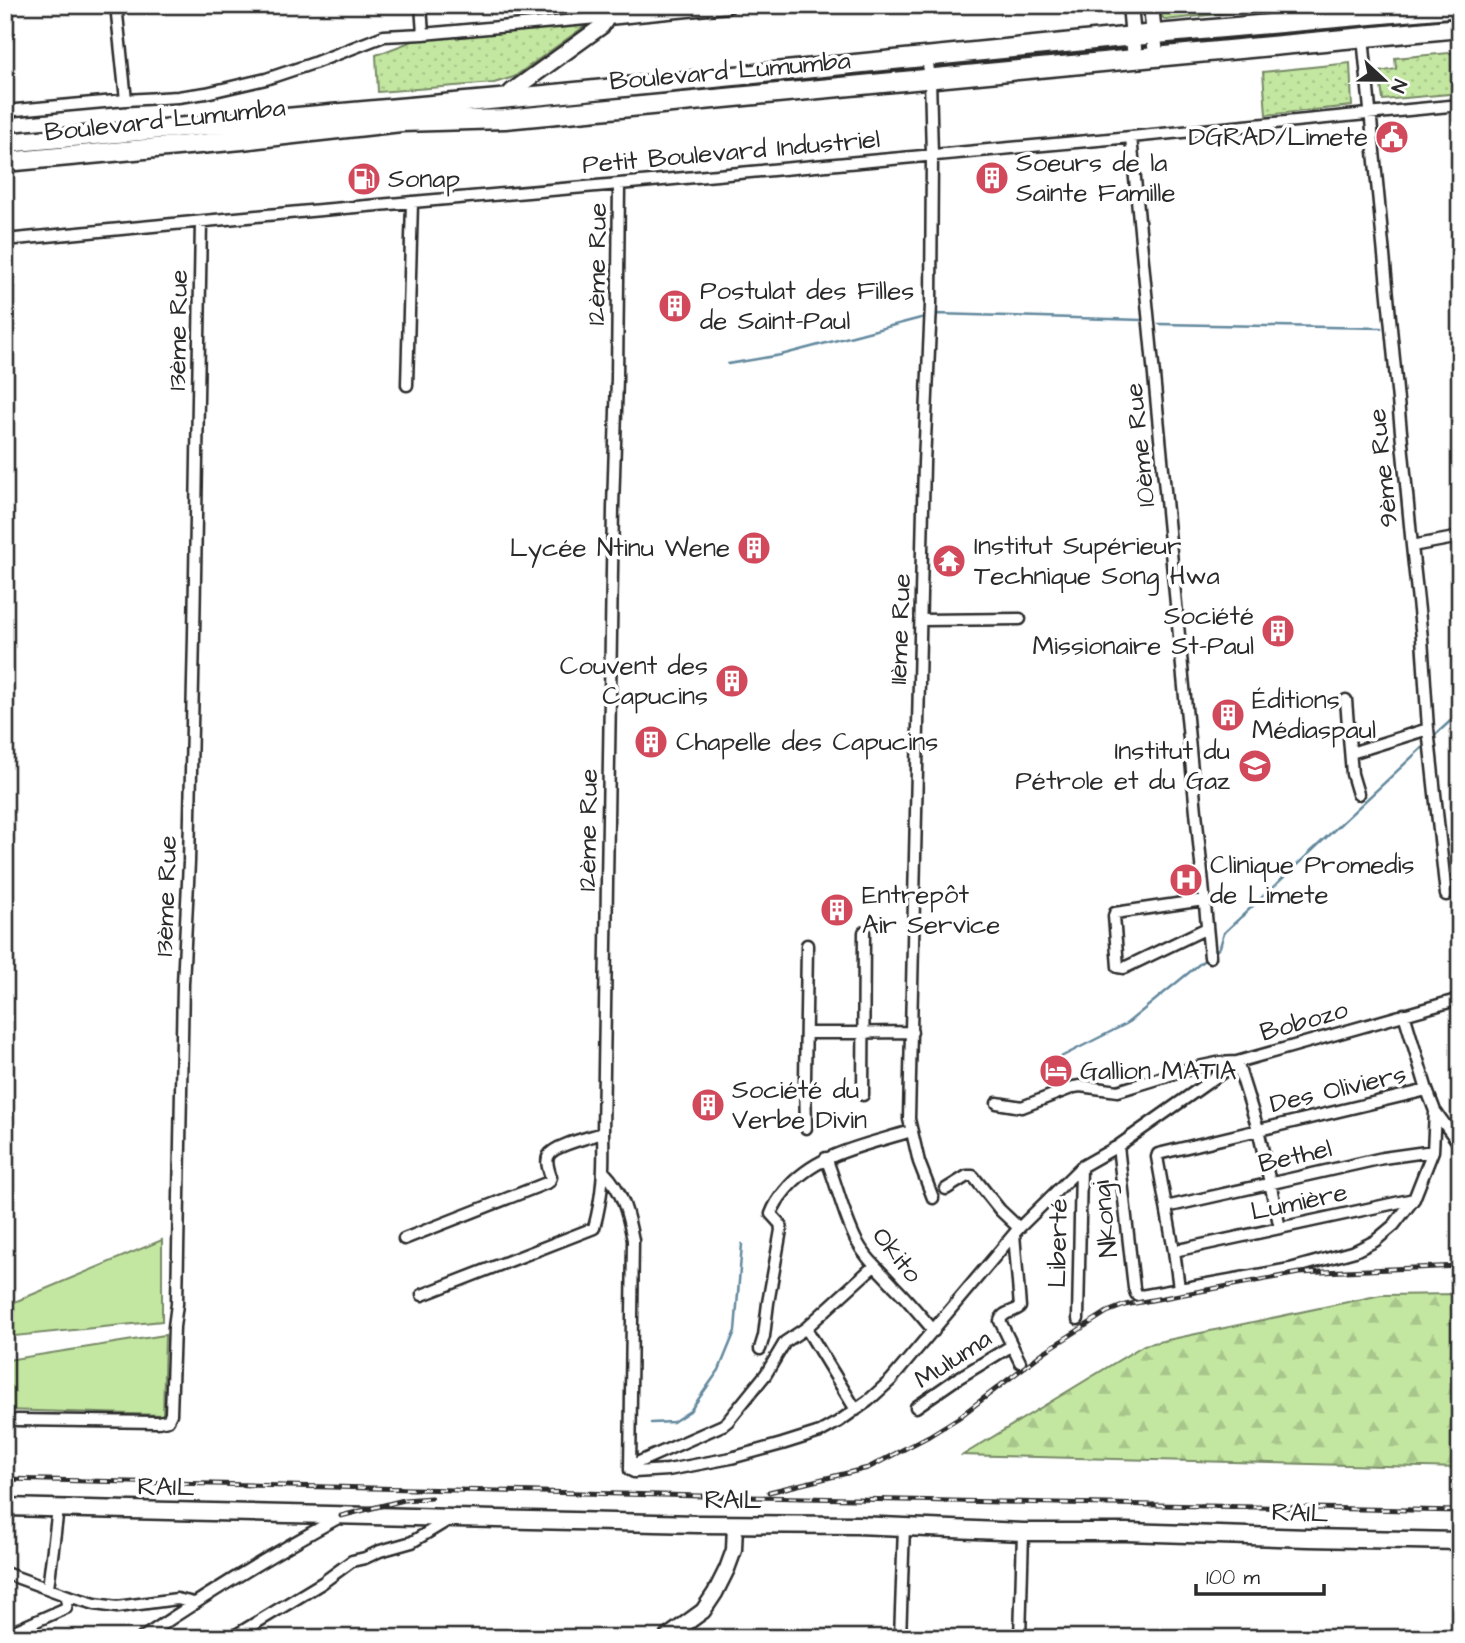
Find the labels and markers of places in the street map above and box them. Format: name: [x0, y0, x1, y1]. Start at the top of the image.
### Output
public building icon: DGRAD/Limete: [1373, 118, 1411, 156]
place label: DGRAD/Limete: [1188, 119, 1368, 155]
place label: Soeurs de la Sainte Famille: [1016, 145, 1176, 211]
building icon: Soeurs de la Sainte Famille: [973, 159, 1011, 197]
fuel station icon: Sonap: [345, 160, 383, 198]
place label: Sonap: [388, 161, 460, 197]
place label: Postulat des Filles de Saint-Paul: [700, 273, 914, 339]
building icon: Postulat des Filles de Saint-Paul: [656, 287, 694, 325]
place label: Institut Supérieur Technique Song Hwa: [974, 528, 1220, 596]
building icon: Lycée Ntinu Wene: [735, 529, 773, 567]
place label: Lycée Ntinu Wene: [510, 530, 730, 568]
temple icon: Institut Supérieur Technique Song Hwa: [930, 542, 968, 580]
place label: Société Missionaire St-Paul: [1033, 598, 1254, 664]
building icon: Société Missionaire St-Paul: [1259, 612, 1297, 650]
place label: Couvent des Capucins: [560, 648, 708, 714]
building icon: Couvent des Capucins: [713, 662, 751, 700]
place label: Éditions Médiaspaul: [1252, 682, 1376, 748]
building icon: Éditions Médiaspaul: [1209, 696, 1247, 734]
building icon: Chapelle des Capucins: [632, 723, 670, 761]
place label: Chapelle des Capucins: [676, 724, 938, 760]
place label: Institut du Pétrole et du Gaz: [1015, 733, 1230, 799]
school or university icon: Institut du Pétrole et du Gaz: [1236, 747, 1274, 785]
place label: Clinique Promedis de Limete: [1210, 847, 1415, 913]
hospital icon: Clinique Promedis de Limete: [1167, 861, 1205, 899]
place label: Entrepôt Air Service: [862, 877, 1000, 943]
building icon: Entrepôt Air Service: [818, 891, 856, 929]
hotel icon: Gallion MATIA: [1037, 1052, 1075, 1090]
place label: Gallion MATIA: [1080, 1053, 1237, 1089]
place label: Société du Verbe Divin: [732, 1072, 867, 1138]
building icon: Société du Verbe Divin: [689, 1086, 727, 1124]

